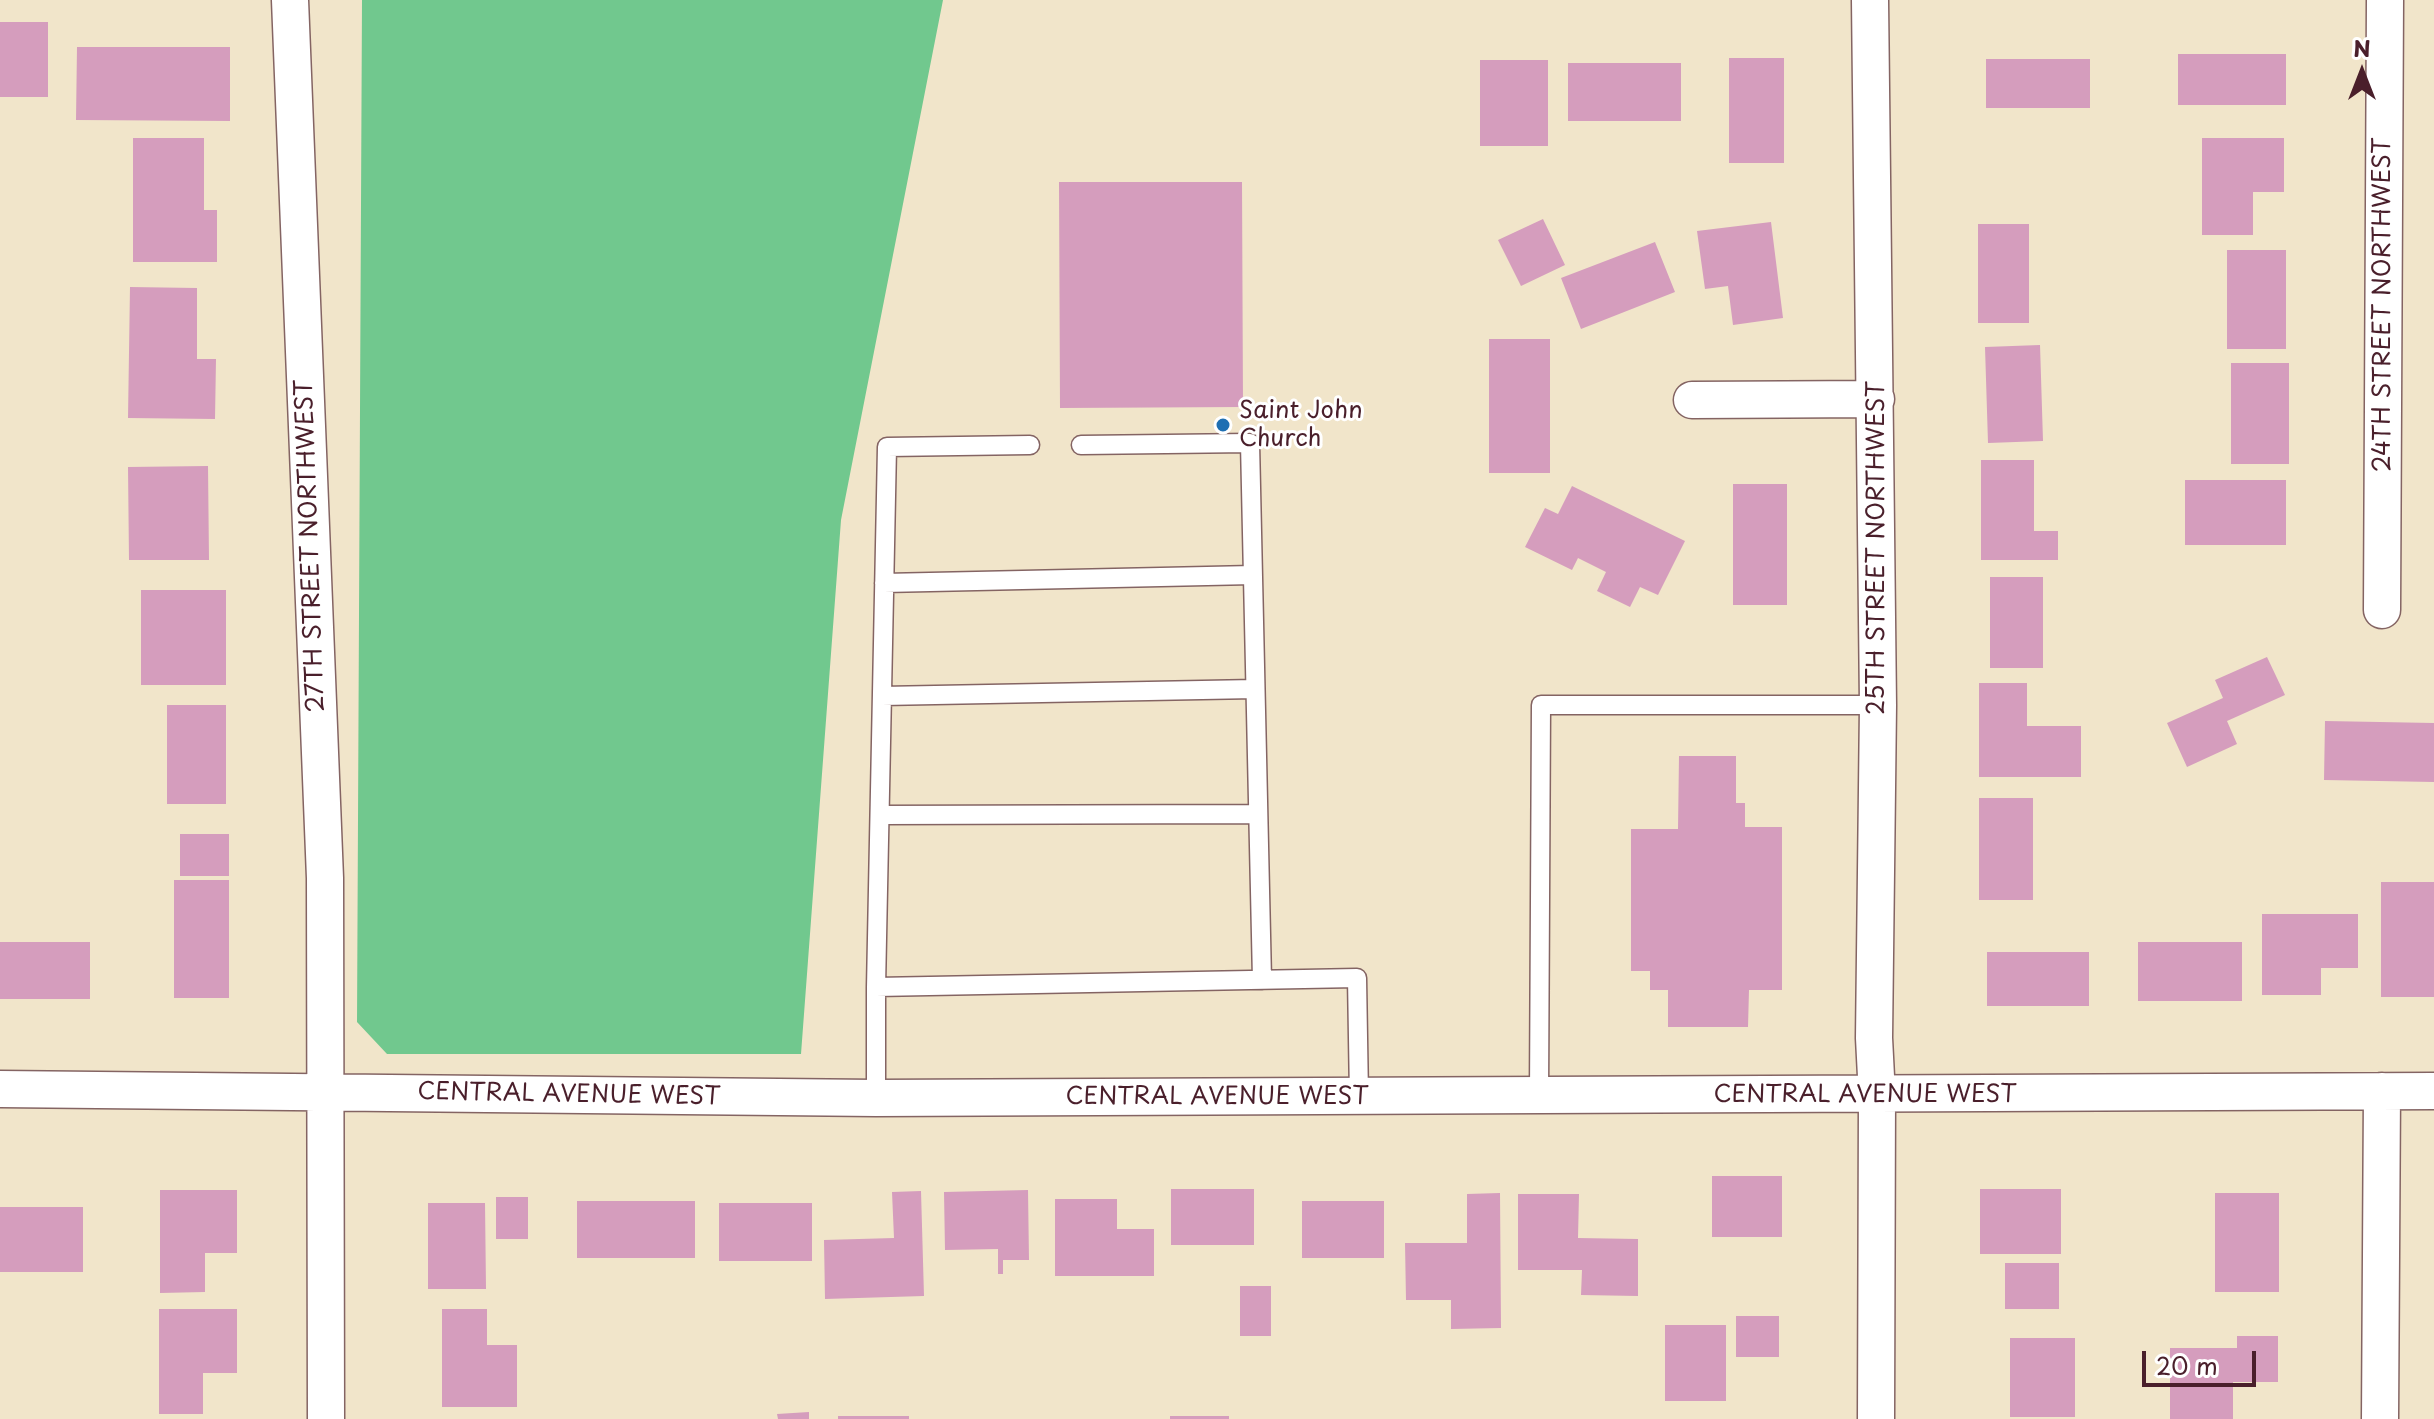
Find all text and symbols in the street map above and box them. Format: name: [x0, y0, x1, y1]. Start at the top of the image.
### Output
text: N: [2353, 31, 2371, 64]
north arrow: [2322, 32, 2402, 112]
street label: 24TH STREET NORTHWEST: [2369, 138, 2397, 472]
street label: 27TH STREET NORTHWEST: [291, 379, 331, 713]
street label: 25TH STREET NORTHWEST: [1863, 381, 1891, 715]
place label: Saint John Church: [1239, 397, 1363, 453]
marker: Saint John Church: [1214, 416, 1232, 434]
street label: CENTRAL AVENUE WEST: [417, 1078, 721, 1112]
street label: CENTRAL AVENUE WEST: [1713, 1081, 2017, 1109]
street label: CENTRAL AVENUE WEST: [1065, 1083, 1369, 1111]
scale bar: [2146, 1335, 2260, 1385]
text: 20 m: [2156, 1347, 2218, 1383]

